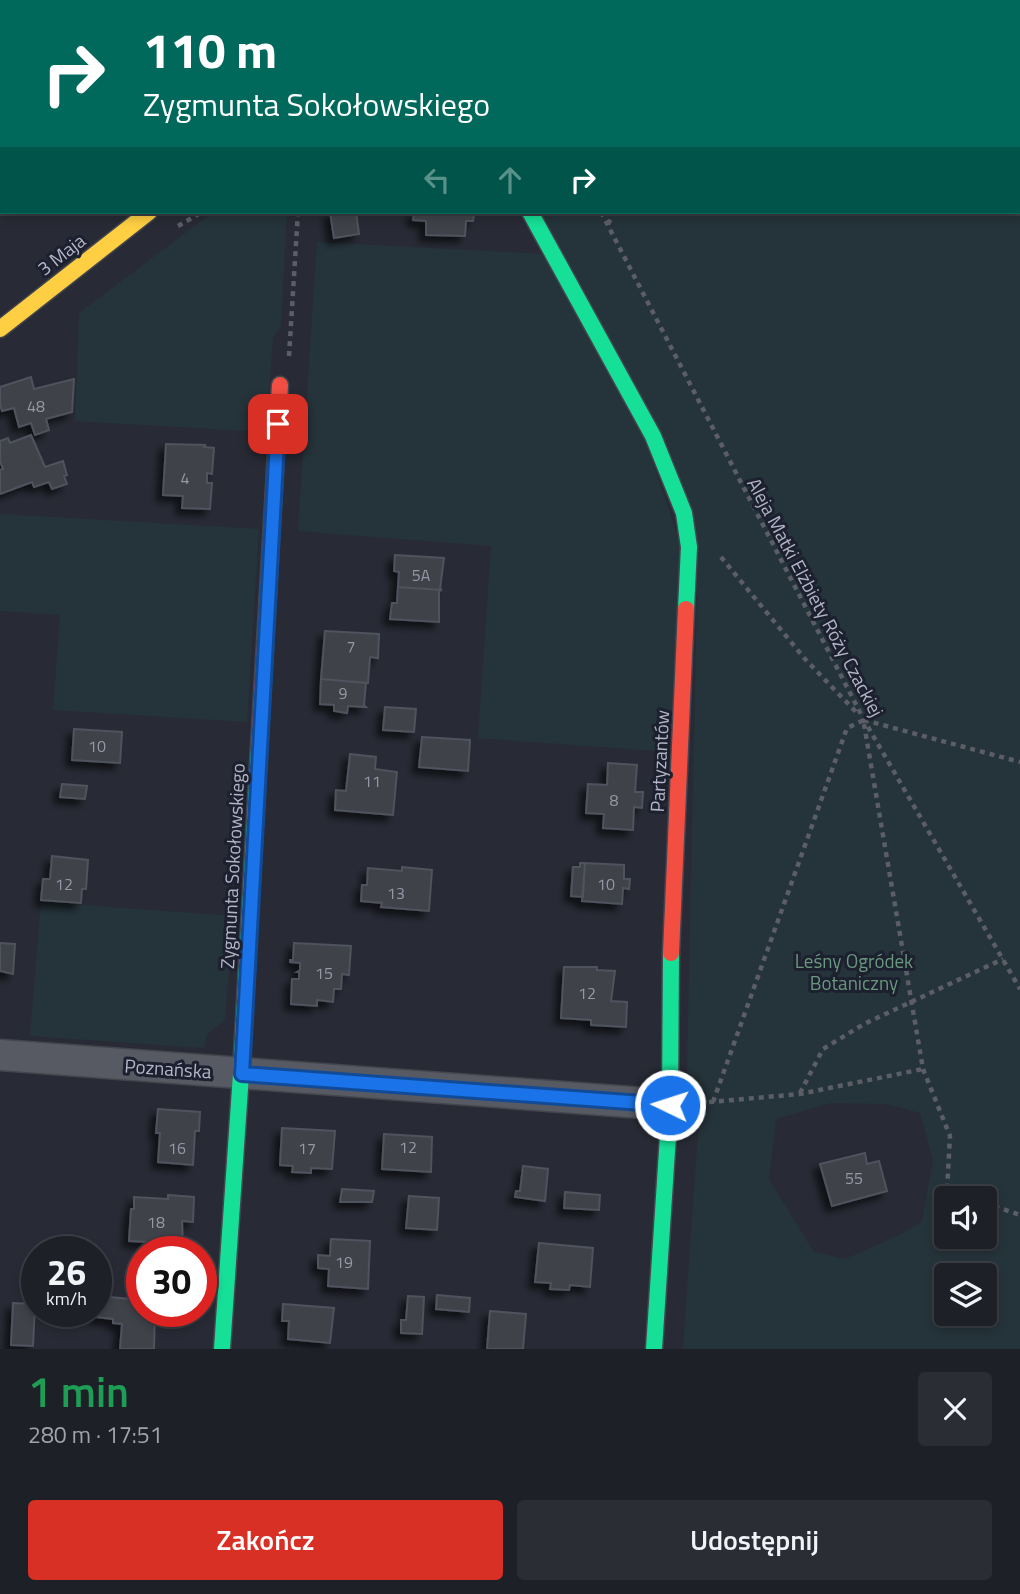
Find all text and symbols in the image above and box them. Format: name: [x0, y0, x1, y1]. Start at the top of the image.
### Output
text: 110 m: [143, 12, 277, 87]
icon: right: [28, 28, 119, 119]
text: Zygmunta Sokołowskiego: [143, 80, 490, 128]
icon: left: [418, 161, 456, 199]
icon: ahead: [491, 161, 529, 199]
icon: right: [564, 161, 602, 199]
street label: 3 Maja: [31, 226, 92, 282]
house number: 48: [27, 394, 45, 418]
pin: [248, 394, 308, 454]
icon: arrive: [259, 405, 297, 443]
house number: 4: [181, 466, 190, 490]
street label: Aleja Matki Elżbiety Róży Czackiej: [740, 472, 892, 722]
house number: 5A: [412, 563, 431, 587]
house number: 7: [347, 634, 355, 658]
house number: 9: [339, 681, 348, 705]
street label: Partyzantów: [642, 709, 676, 813]
house number: 10: [88, 734, 106, 758]
street label: Zygmunta Sokołowskiego: [212, 762, 252, 970]
house number: 11: [363, 769, 381, 793]
house number: 8: [610, 788, 619, 812]
house number: 12: [55, 872, 73, 896]
house number: 10: [597, 872, 615, 896]
house number: 13: [387, 881, 405, 905]
park label: Leśny Ogródek Botaniczny: [795, 946, 913, 997]
house number: 15: [315, 961, 333, 985]
house number: 12: [578, 981, 596, 1005]
street label: Poznańska: [124, 1050, 213, 1086]
position arrow: [633, 1068, 707, 1142]
house number: 12: [399, 1135, 417, 1159]
house number: 16: [168, 1136, 186, 1160]
house number: 17: [298, 1136, 316, 1160]
house number: 55: [845, 1166, 863, 1190]
map controls: [934, 1186, 997, 1326]
button: sound: [934, 1186, 997, 1249]
house number: 18: [147, 1210, 165, 1234]
speed limit sign: 30: [126, 1236, 217, 1327]
text: 26: [47, 1245, 86, 1299]
house number: 19: [335, 1250, 353, 1274]
button: layers: [934, 1263, 997, 1326]
text: km/h: [46, 1285, 87, 1312]
text: 1 min: [28, 1359, 129, 1423]
button: close: [918, 1372, 992, 1446]
text: 280 m · 17:51: [28, 1417, 163, 1452]
button: Zakończ: [28, 1500, 503, 1580]
button: Udostępnij: [517, 1500, 992, 1580]

